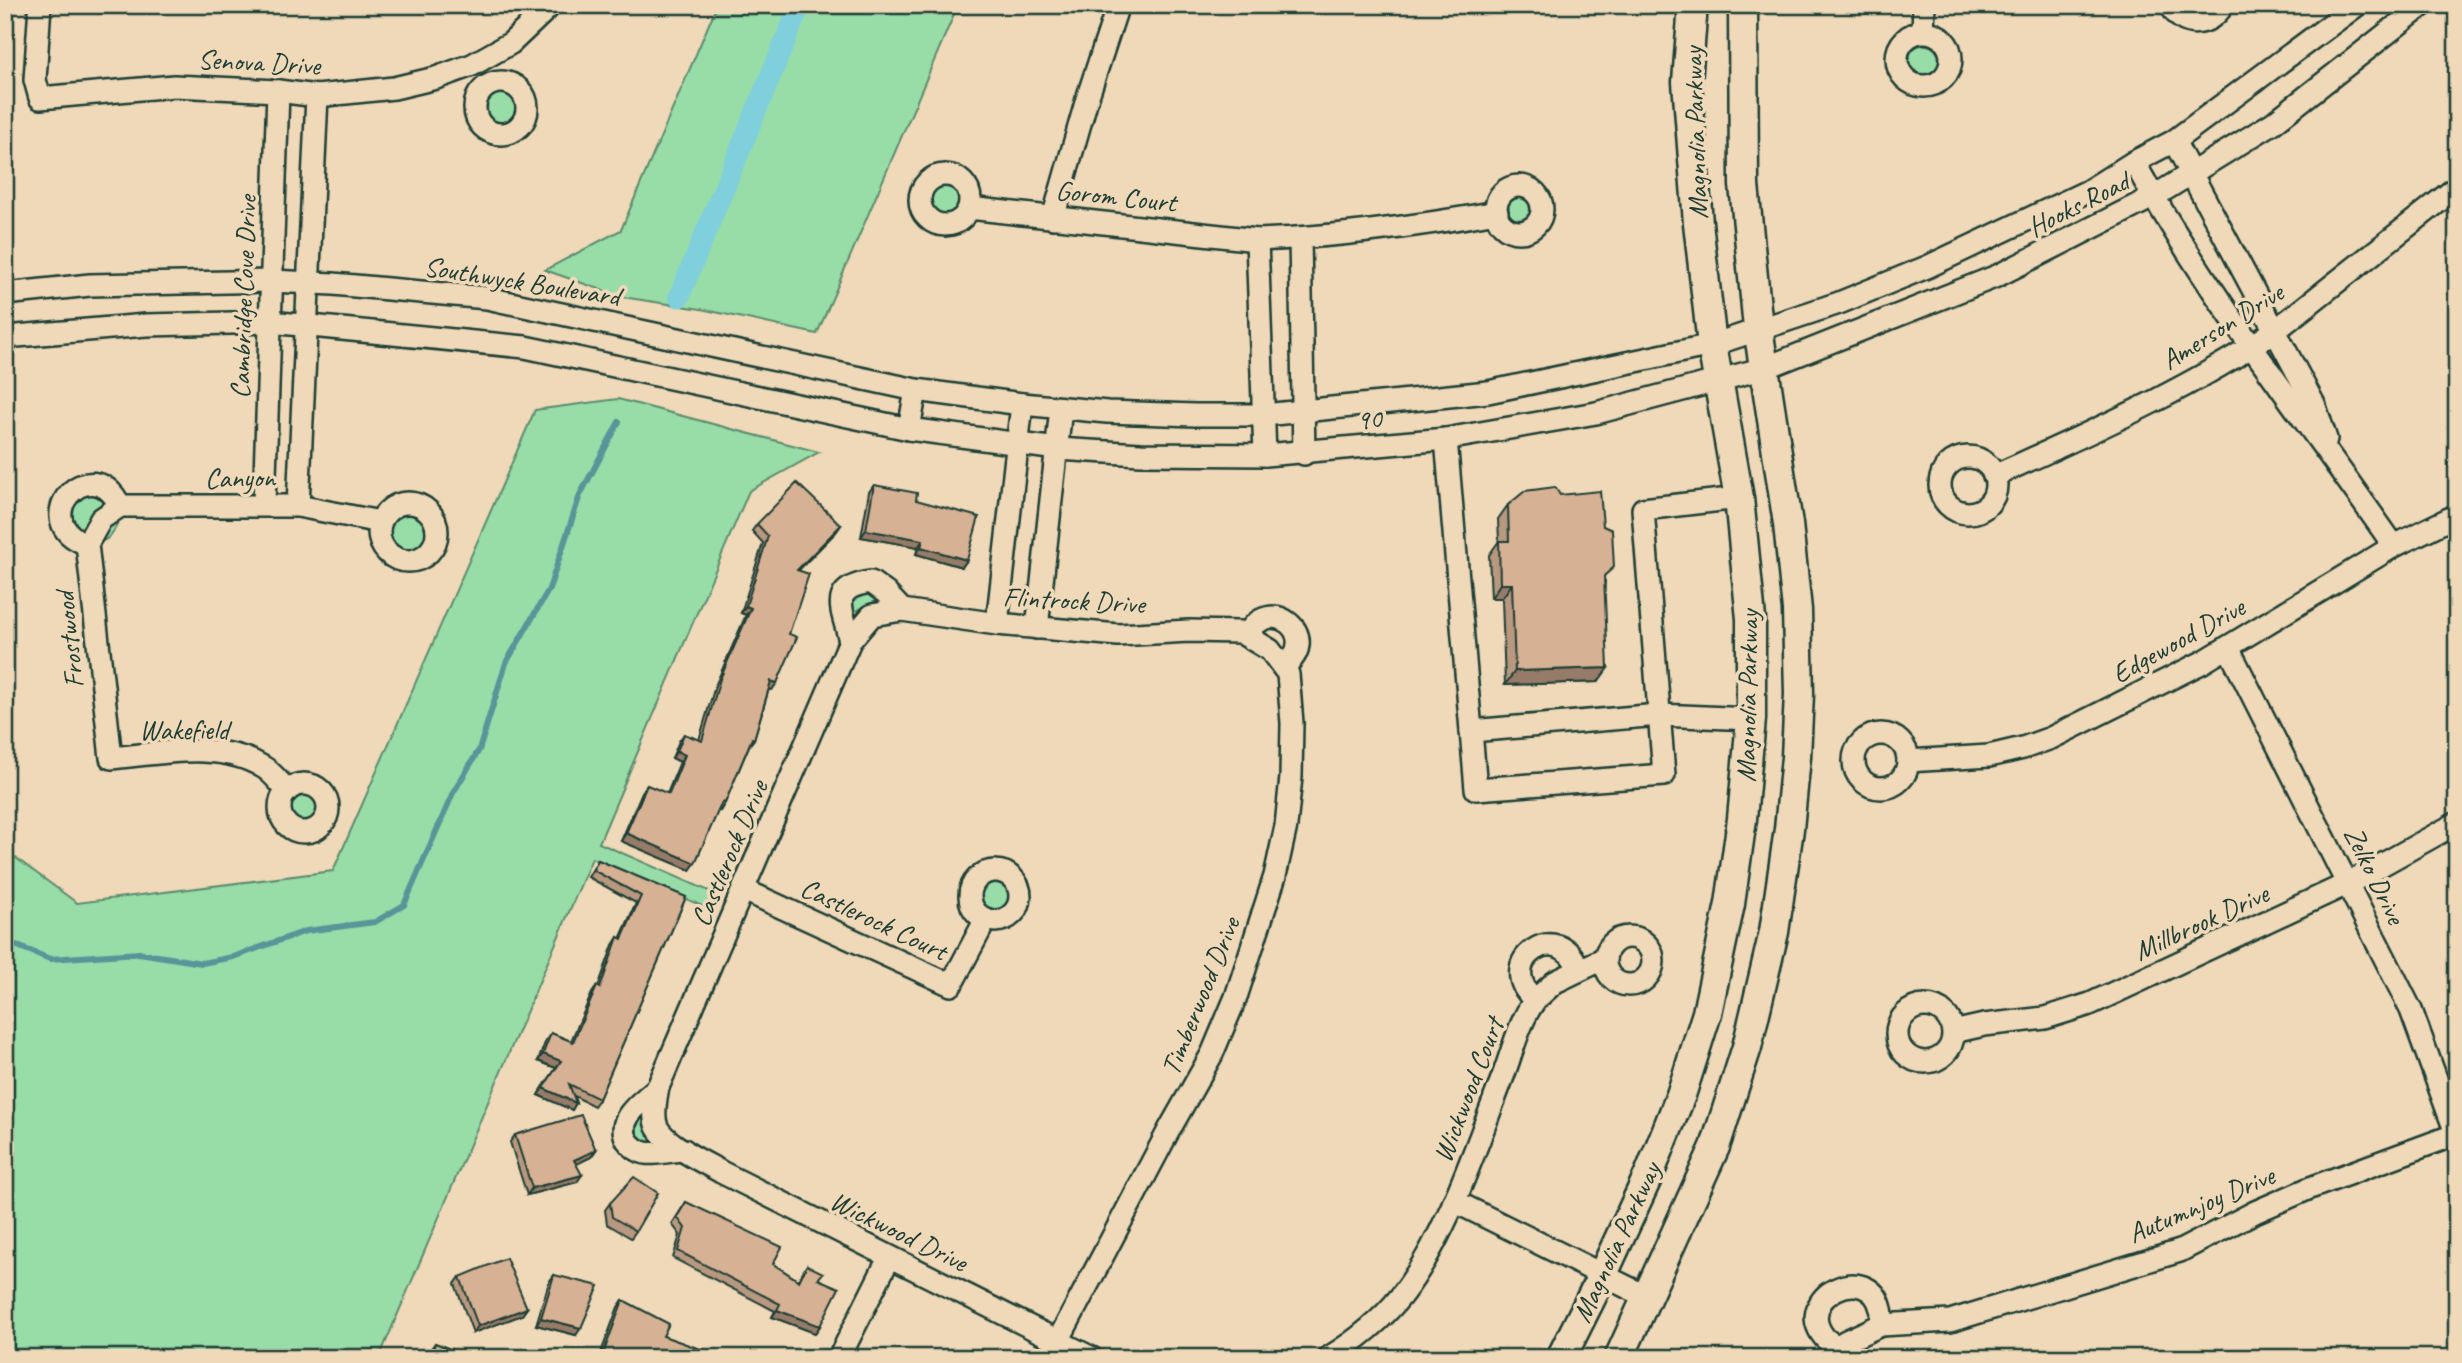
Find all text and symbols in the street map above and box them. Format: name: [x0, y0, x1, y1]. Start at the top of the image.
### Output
street label: Senova Drive: [197, 41, 323, 83]
street label: Magnolia Parkway: [1674, 44, 1715, 220]
street label: Hooks Road: [2021, 162, 2138, 244]
street label: Gorom Court: [1054, 172, 1180, 220]
street label: Cambridge Cove Drive: [222, 193, 264, 399]
street label: Southwyck Boulevard: [422, 248, 626, 314]
street label: Amerson Drive: [2154, 274, 2291, 377]
street label: 90: [1355, 400, 1386, 438]
street label: Canyon: [205, 460, 276, 495]
street label: Flintrock Drive: [1002, 579, 1148, 621]
street label: Frostwood: [46, 586, 91, 690]
street label: Edgewood Drive: [2105, 588, 2252, 691]
street label: Magnolia Parkway: [1728, 607, 1766, 783]
street label: Wakefield: [139, 712, 233, 747]
street label: Castlerock Drive: [683, 773, 776, 931]
street label: Zelko Drive: [2336, 820, 2414, 931]
street label: Castlerock Court: [795, 870, 955, 969]
street label: Millbrook Drive: [2128, 875, 2276, 968]
street label: Timberwood Drive: [1152, 910, 1248, 1080]
street label: Wickwood Court: [1425, 1010, 1513, 1167]
street label: Magnolia Parkway: [1564, 1154, 1669, 1328]
street label: Autumnjoy Drive: [2123, 1157, 2281, 1251]
street label: Wickwood Drive: [825, 1183, 975, 1280]

